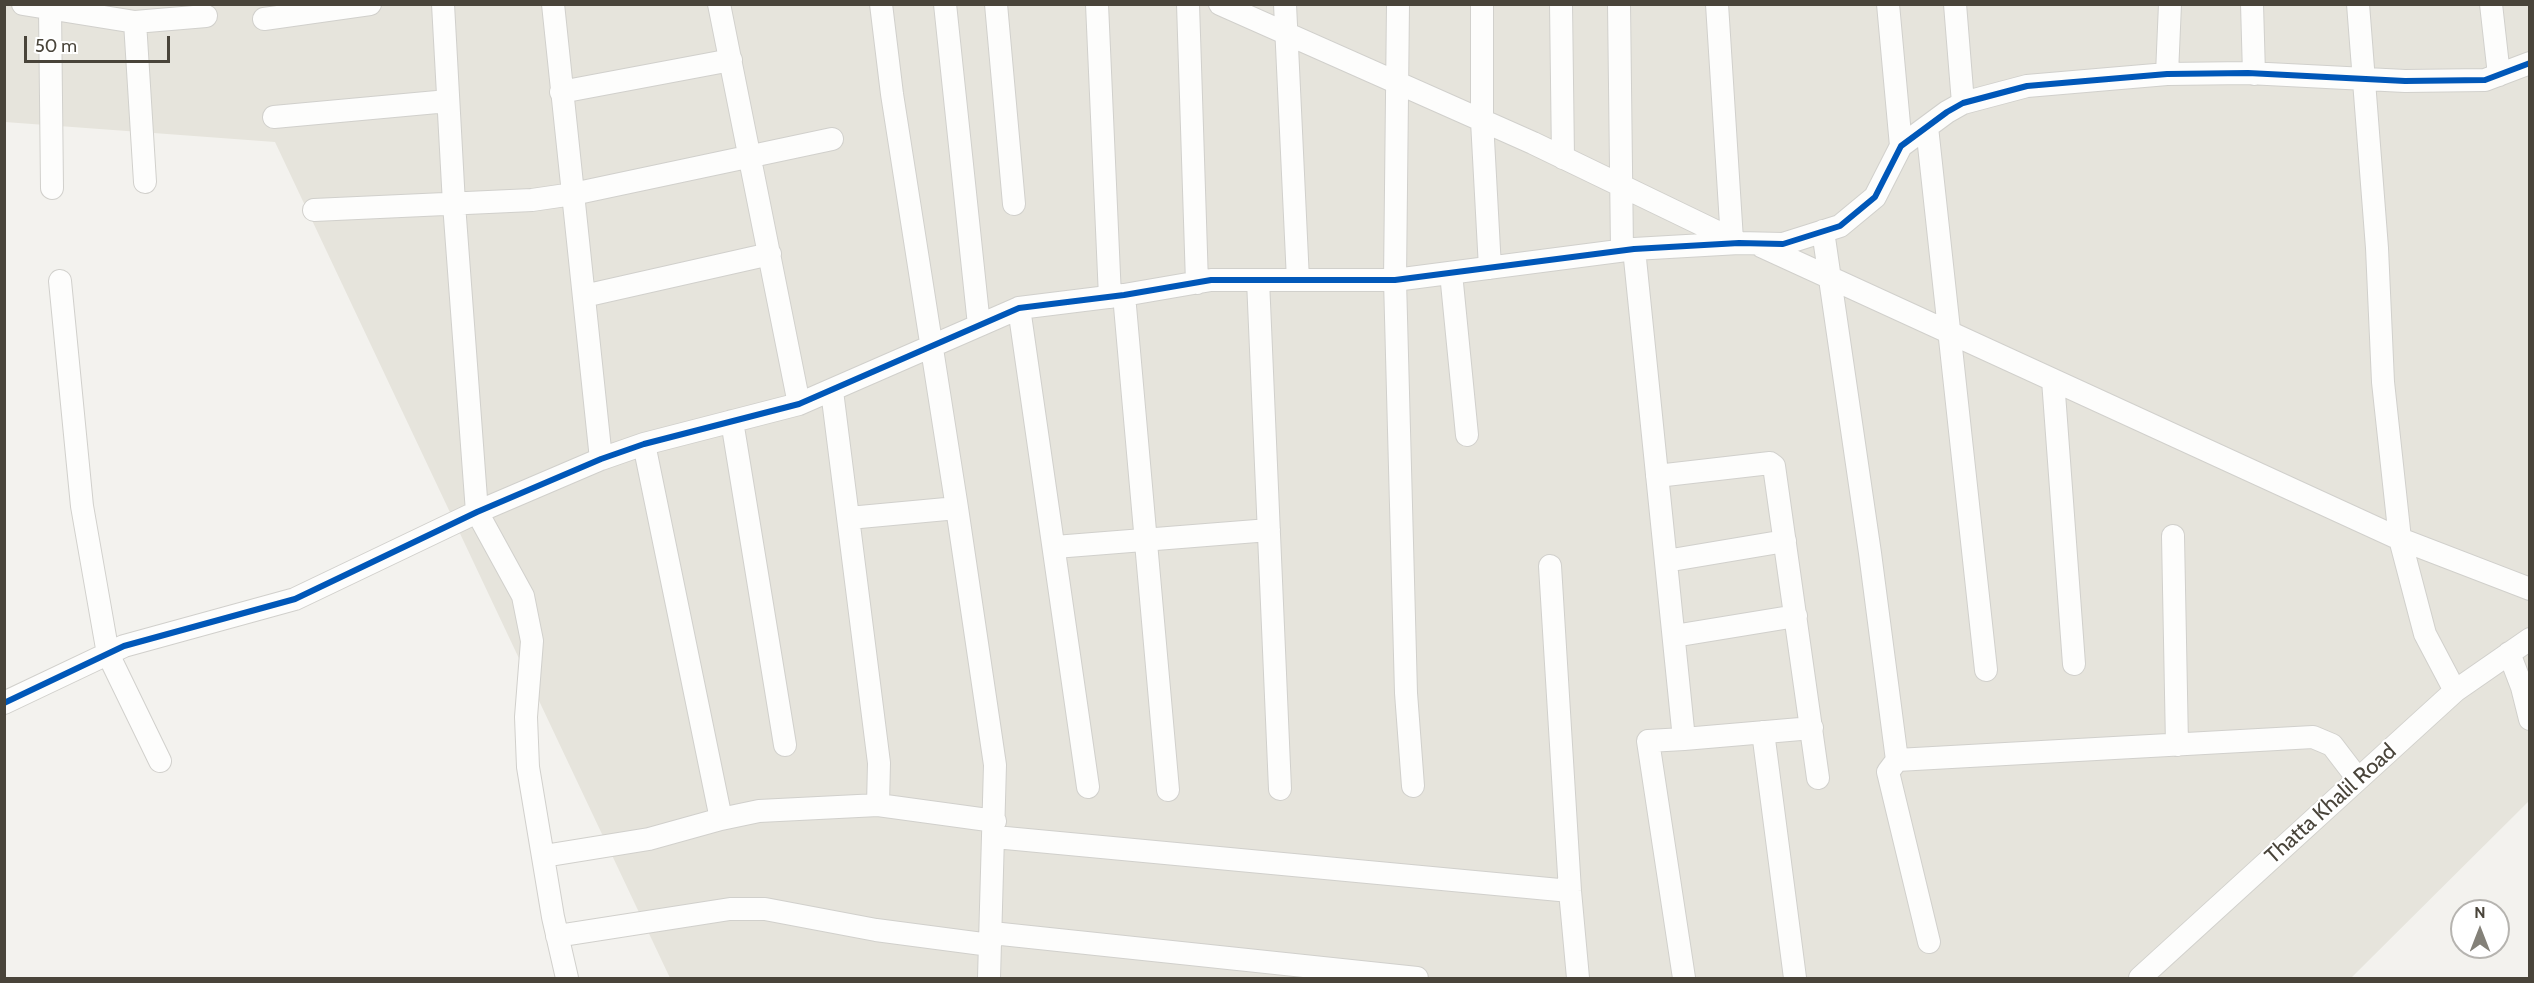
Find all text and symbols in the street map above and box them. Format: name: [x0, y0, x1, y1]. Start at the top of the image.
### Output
scale bar: [27, 24, 172, 62]
text: 50 m: [35, 35, 77, 57]
street label: Thatta Khalil Road: [2260, 738, 2402, 870]
north arrow: [2450, 899, 2510, 959]
text: N: [2474, 903, 2486, 922]

